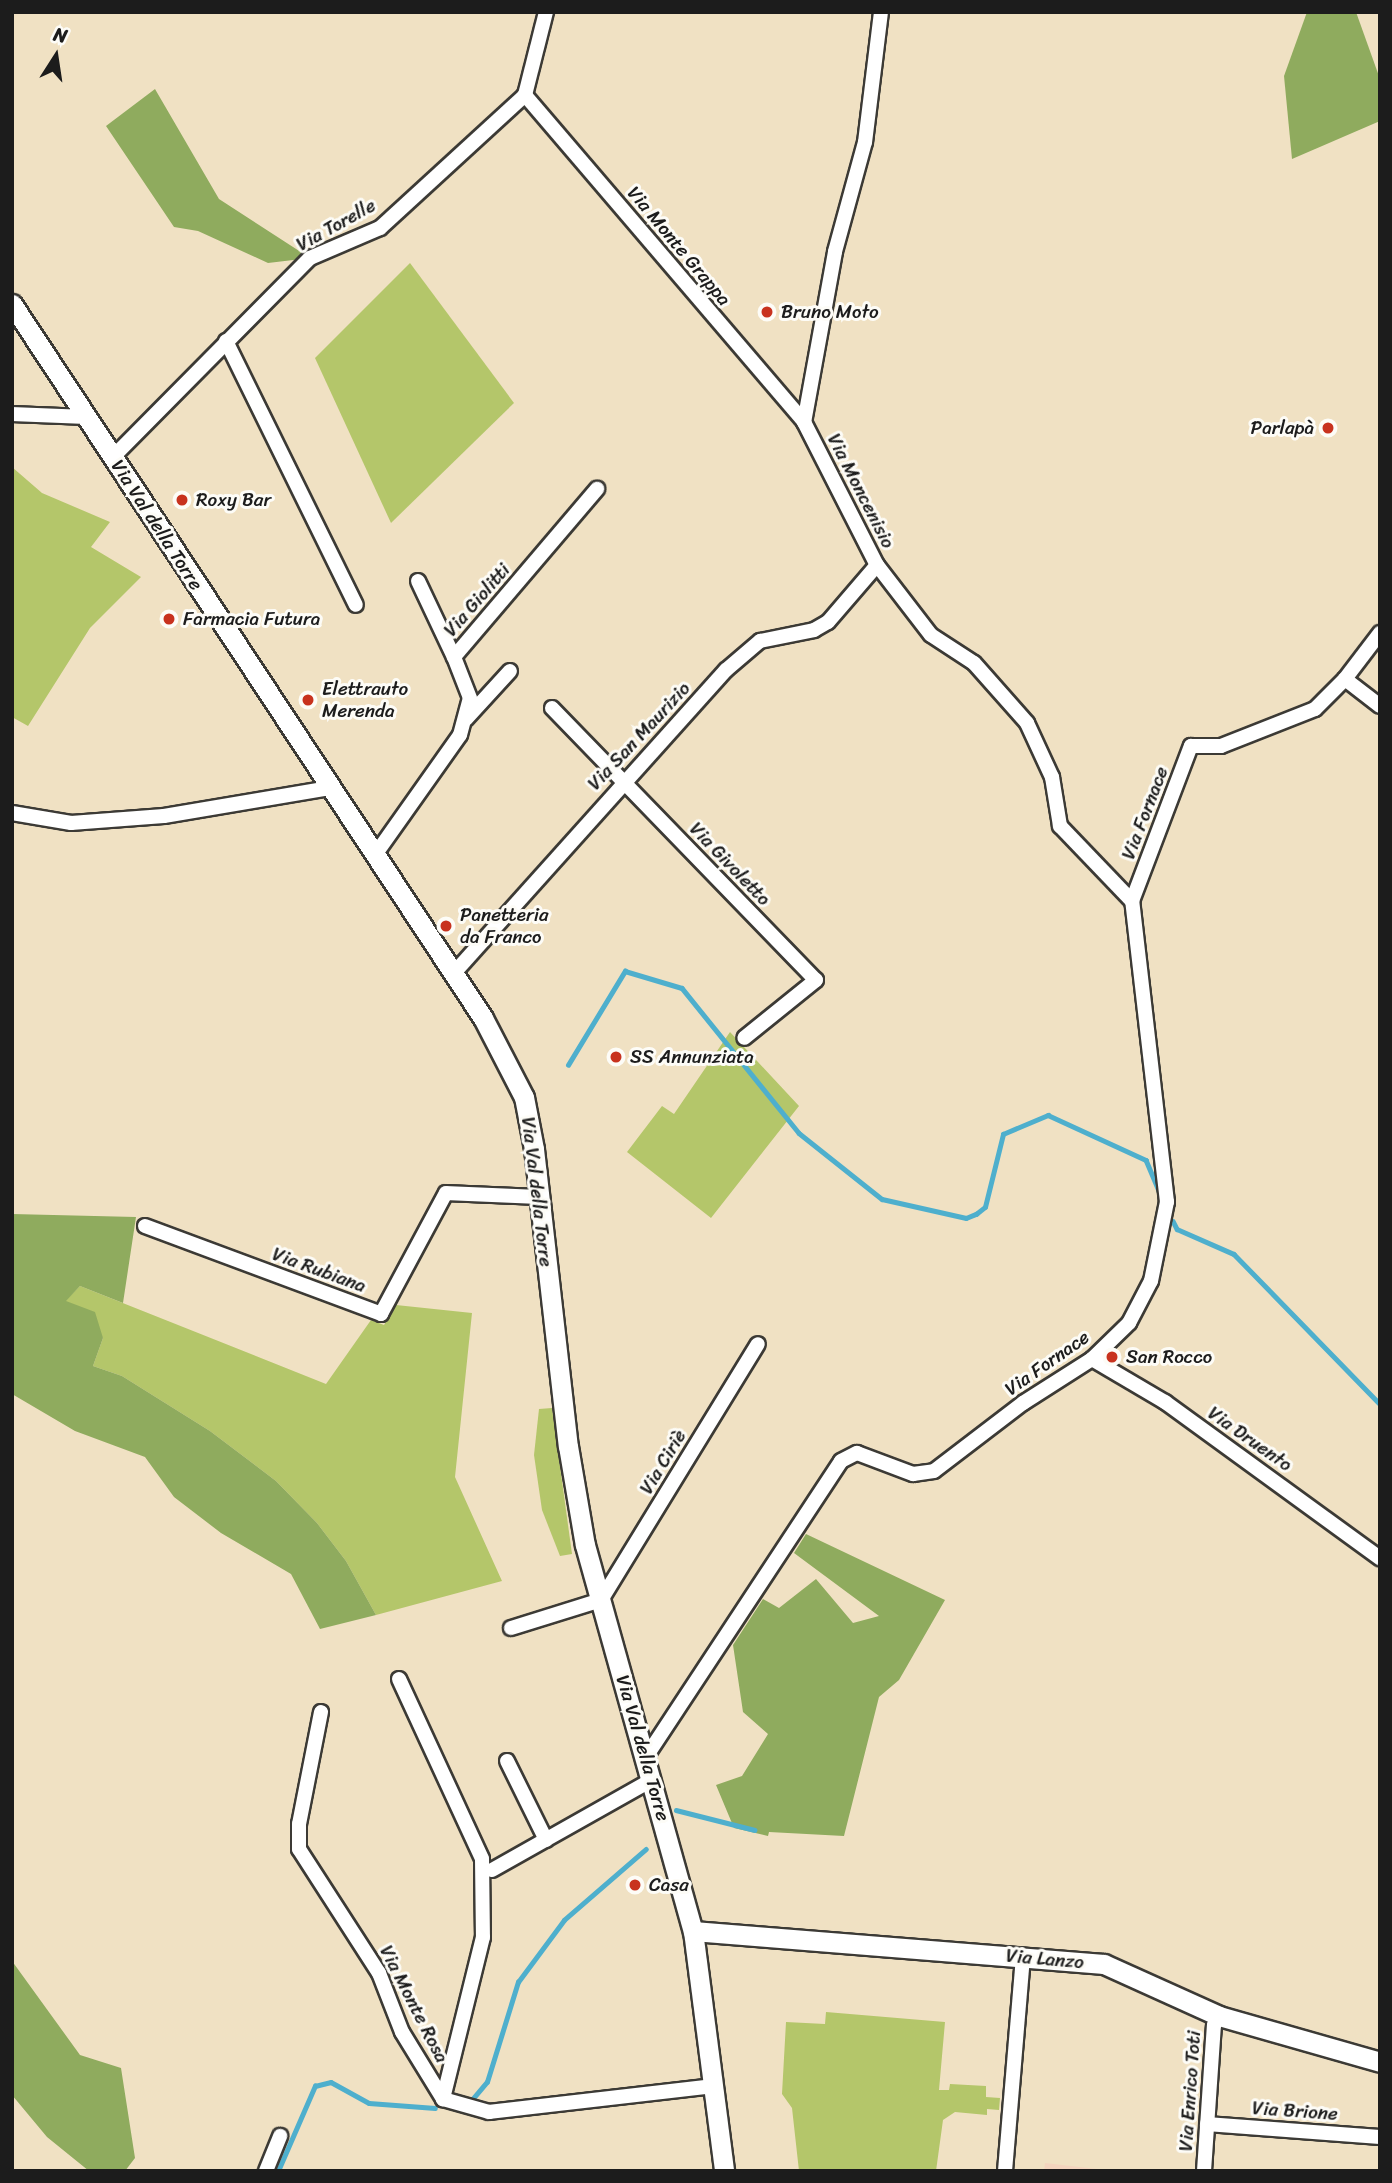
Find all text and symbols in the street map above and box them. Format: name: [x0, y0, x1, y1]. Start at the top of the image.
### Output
text: N: [51, 17, 70, 52]
north arrow: [21, 21, 91, 91]
street label: Via Monte Grappa: [623, 182, 735, 310]
street label: Via Torelle: [292, 194, 380, 256]
place label: Bruno Moto: [781, 301, 879, 323]
marker: Bruno Moto: [759, 304, 775, 320]
place label: Parlapà: [1251, 417, 1314, 439]
marker: Parlapà: [1320, 420, 1336, 436]
street label: Via Moncenisio: [823, 430, 899, 552]
street label: Via Val della Torre: [107, 456, 207, 594]
place label: Roxy Bar: [196, 489, 271, 511]
marker: Roxy Bar: [174, 492, 190, 508]
street label: Via Giolitti: [439, 559, 515, 641]
place label: Farmacia Futura: [183, 608, 320, 630]
marker: Farmacia Futura: [161, 611, 177, 627]
street label: Via San Maurizio: [583, 677, 695, 795]
place label: Elettrauto Merenda: [322, 678, 408, 722]
marker: Elettrauto Merenda: [300, 692, 316, 708]
street label: Via Fornace: [1117, 764, 1173, 862]
street label: Via Givoletto: [685, 818, 775, 910]
place label: Panetteria da Franco: [460, 904, 549, 948]
marker: Panetteria da Franco: [438, 918, 454, 934]
place label: SS Annunziata: [630, 1046, 754, 1068]
marker: SS Annunziata: [608, 1049, 624, 1065]
street label: Via Val della Torre: [517, 1116, 557, 1268]
street label: Via Rubiana: [269, 1243, 369, 1297]
street label: Via Fornace: [1001, 1326, 1093, 1400]
place label: San Rocco: [1126, 1346, 1212, 1368]
marker: San Rocco: [1104, 1349, 1120, 1365]
street label: Via Druento: [1204, 1402, 1296, 1476]
street label: Via Ciriè: [635, 1426, 691, 1498]
street label: Via Val della Torre: [611, 1673, 675, 1823]
place label: Casa: [649, 1874, 689, 1896]
marker: Casa: [627, 1877, 643, 1893]
street label: Via Monte Rosa: [375, 1941, 453, 2067]
street label: Via Lanzo: [1005, 1944, 1085, 1974]
street label: Via Enrico Toti: [1174, 2030, 1206, 2152]
street label: Via Brione: [1252, 2097, 1338, 2125]

